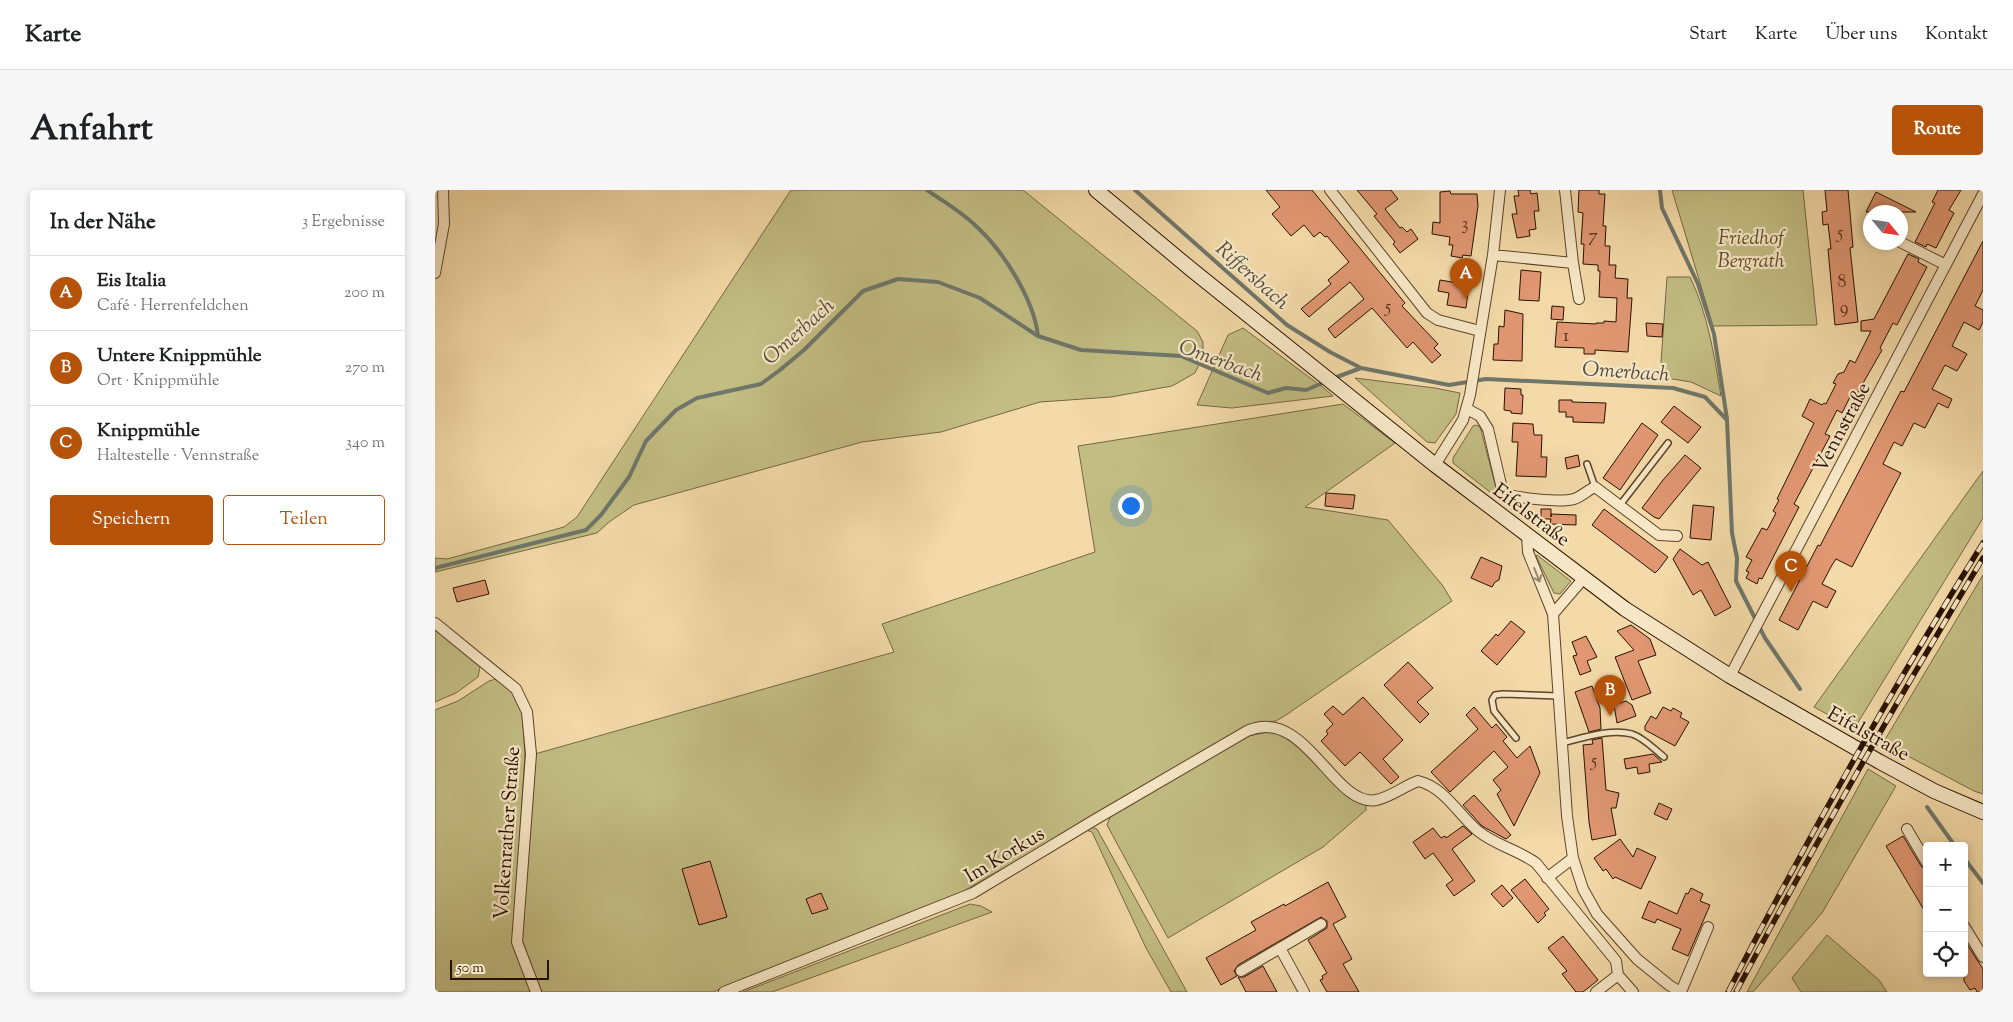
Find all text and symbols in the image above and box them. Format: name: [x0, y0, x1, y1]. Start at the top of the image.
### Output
text: Karte: [25, 18, 82, 52]
text: Start: [1689, 22, 1727, 48]
text: Karte: [1755, 22, 1797, 48]
text: Über uns: [1825, 22, 1897, 48]
text: Kontakt: [1925, 22, 1988, 48]
text: Anfahrt: [30, 105, 153, 156]
button: Route: [1892, 105, 1983, 155]
north arrow: [1863, 205, 1908, 250]
text: In der Nähe: [50, 208, 156, 238]
text: 3 Ergebnisse: [302, 211, 385, 234]
house number: 3: [1461, 212, 1469, 238]
house number: 5: [1836, 221, 1843, 247]
house number: 7: [1588, 224, 1598, 250]
park label: Friedhof Bergrath: [1717, 225, 1786, 277]
water label: Riffersbach: [1208, 235, 1295, 318]
pin: A: [1450, 258, 1482, 299]
text: Eis Italia: [97, 268, 166, 295]
house number: 8: [1838, 270, 1847, 296]
text: A: [60, 282, 73, 305]
text: 200 m: [344, 282, 385, 305]
water label: Omerbach: [757, 292, 842, 373]
text: Café · Herrenfeldchen: [97, 295, 249, 318]
house number: 5: [1384, 295, 1391, 321]
house number: 9: [1840, 296, 1849, 322]
house number: 1: [1563, 324, 1569, 350]
water label: Omerbach: [1174, 333, 1267, 391]
text: Untere Knippmühle: [97, 343, 262, 370]
water label: Omerbach: [1581, 355, 1671, 391]
text: B: [61, 357, 71, 380]
text: 270 m: [345, 357, 385, 380]
text: Ort · Knippmühle: [97, 370, 220, 393]
street label: Vennstraße: [1807, 378, 1879, 478]
text: Knippmühle: [97, 418, 200, 445]
text: C: [60, 432, 72, 455]
text: 340 m: [346, 432, 385, 455]
text: Haltestelle · Vennstraße: [97, 445, 259, 468]
street label: Eifelstraße: [1486, 477, 1575, 555]
your location: [1118, 493, 1144, 519]
button: Speichern: [50, 495, 213, 545]
button: Teilen: [223, 495, 385, 545]
pin: C: [1775, 551, 1807, 592]
one-way arrow: [1533, 567, 1543, 582]
pin: B: [1594, 675, 1626, 716]
street label: Eifelstraße: [1821, 701, 1914, 770]
street label: Volkenrather Straße: [488, 746, 529, 921]
house number: 5: [1590, 749, 1597, 775]
street label: Im Korkus: [960, 821, 1051, 892]
map controls: [1923, 842, 1968, 977]
button: +: [1923, 842, 1968, 887]
button: −: [1923, 887, 1968, 932]
button: locate: [1923, 932, 1968, 977]
scale bar: [450, 957, 549, 980]
text: 50 m: [457, 959, 484, 979]

